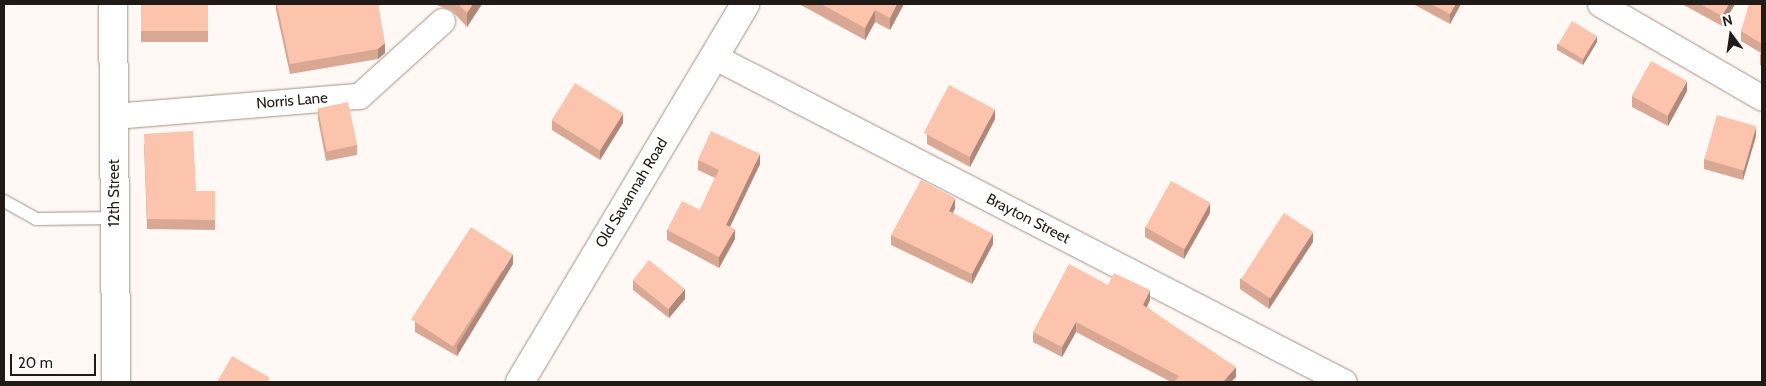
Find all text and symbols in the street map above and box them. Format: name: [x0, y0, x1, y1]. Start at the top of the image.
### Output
north arrow: [1706, 10, 1756, 60]
text: N: [1720, 11, 1734, 30]
street label: Norris Lane: [256, 89, 328, 113]
street label: Old Savannah Road: [592, 135, 672, 251]
street label: 12th Street: [106, 159, 124, 227]
street label: Brayton Street: [983, 190, 1073, 248]
scale bar: [12, 344, 99, 376]
text: 20 m: [18, 354, 53, 372]

